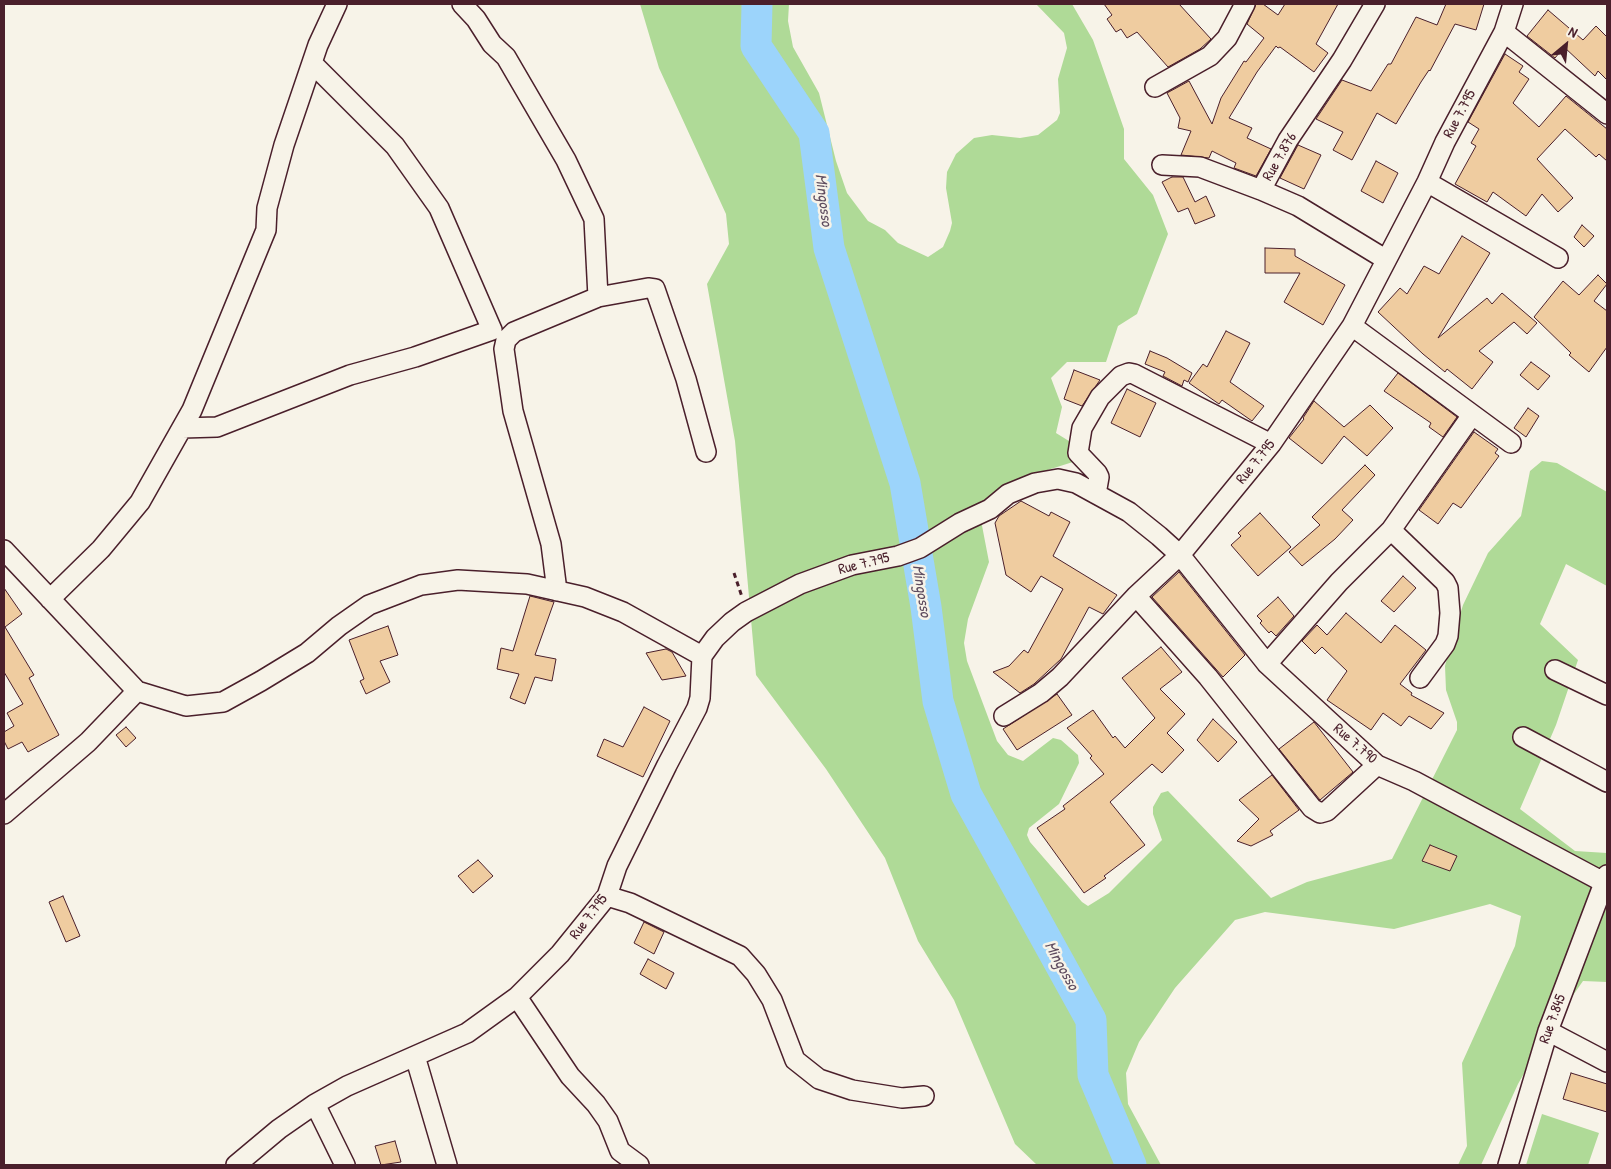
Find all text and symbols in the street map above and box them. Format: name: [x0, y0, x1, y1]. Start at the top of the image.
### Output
north arrow: [1541, 20, 1591, 70]
text: N: [1566, 21, 1581, 41]
street label: Rue 7.795: [1440, 87, 1480, 141]
street label: Rue 7.876: [1259, 130, 1301, 184]
water label: Mingosso: [810, 173, 836, 227]
street label: Rue 7.795: [1233, 436, 1279, 488]
street label: Rue 7.795: [837, 549, 891, 579]
water label: Mingosso: [907, 563, 935, 619]
street label: Rue 7.790: [1329, 720, 1381, 768]
street label: Rue 7.795: [566, 891, 612, 943]
water label: Mingosso: [1040, 938, 1082, 994]
street label: Rue 7.845: [1536, 992, 1570, 1046]

